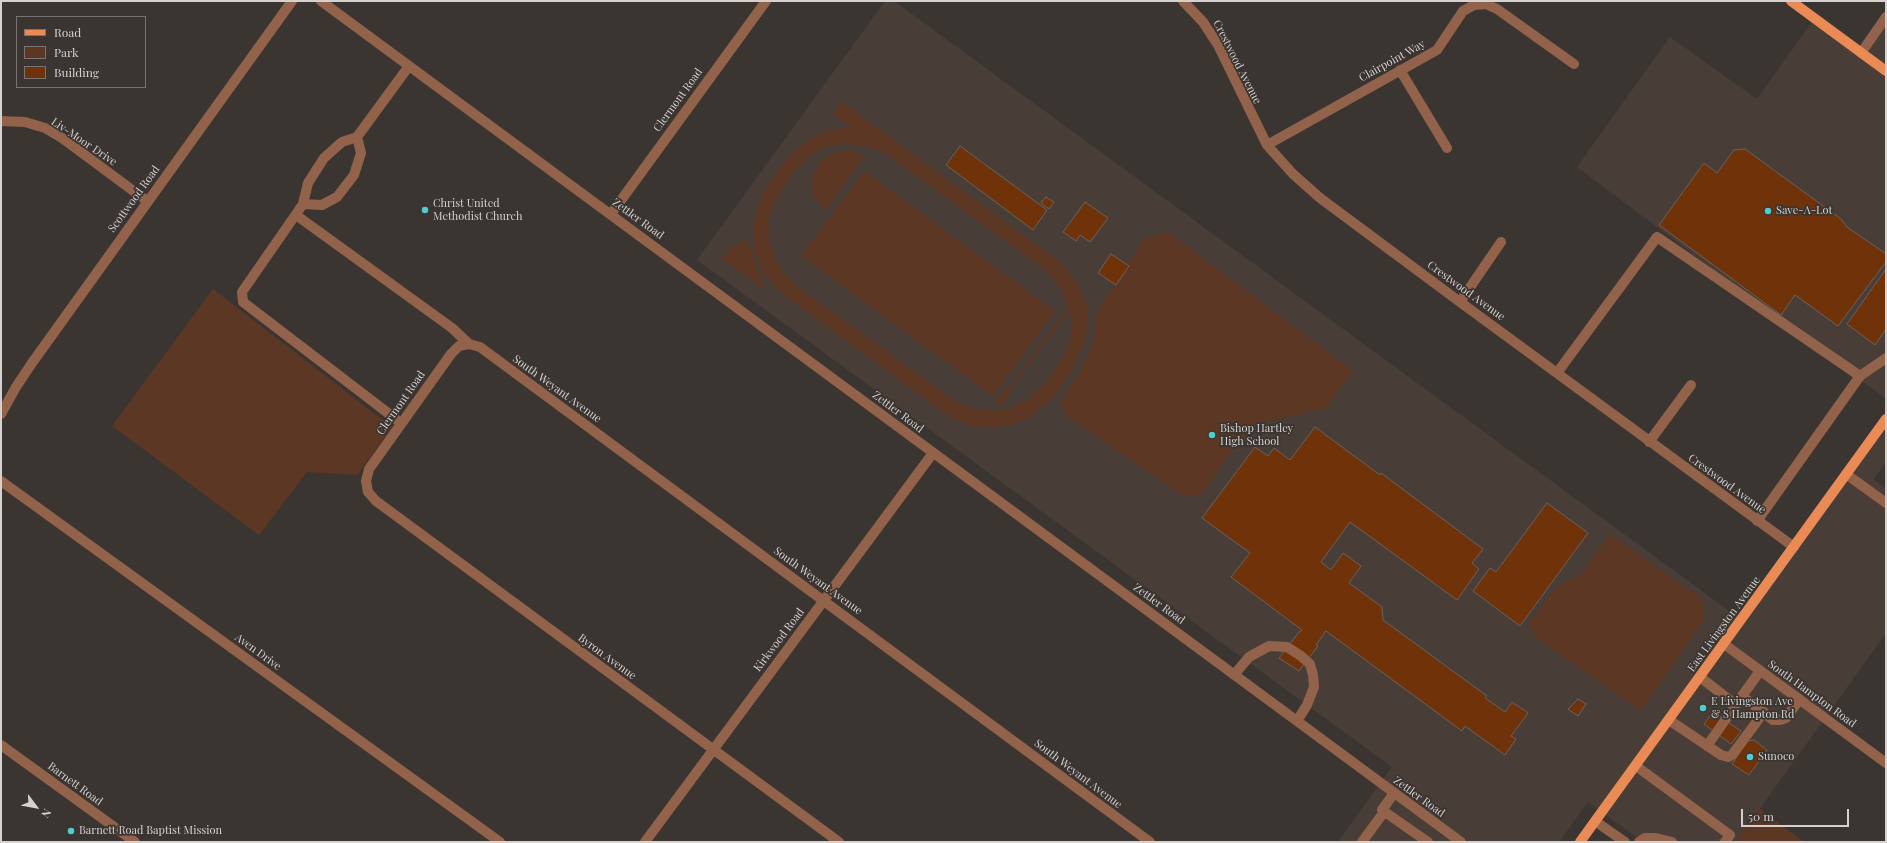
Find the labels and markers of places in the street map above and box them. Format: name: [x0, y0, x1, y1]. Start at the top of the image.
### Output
place label: Christ United Methodist Church: [433, 197, 522, 223]
place label: Save-A-Lot: [1776, 204, 1833, 218]
marker: Christ United Methodist Church: [420, 205, 430, 215]
marker: Save-A-Lot: [1763, 206, 1773, 216]
place label: Bishop Hartley High School: [1220, 422, 1293, 448]
marker: Bishop Hartley High School: [1207, 430, 1217, 440]
place label: E Livingston Ave & S Hampton Rd: [1711, 695, 1794, 721]
marker: E Livingston Ave & S Hampton Rd: [1698, 703, 1708, 713]
place label: Sunoco: [1758, 750, 1794, 764]
marker: Sunoco: [1745, 752, 1755, 762]
place label: Barnett Road Baptist Mission: [79, 824, 222, 838]
marker: Barnett Road Baptist Mission: [66, 826, 76, 836]

